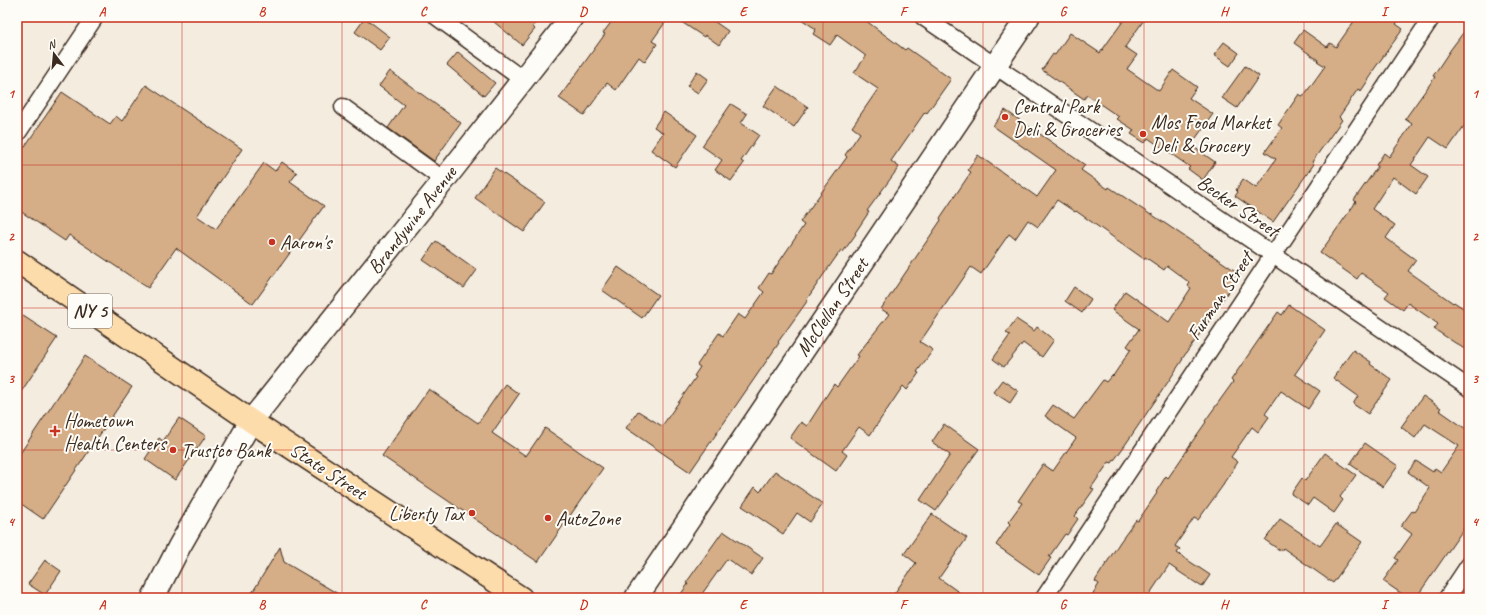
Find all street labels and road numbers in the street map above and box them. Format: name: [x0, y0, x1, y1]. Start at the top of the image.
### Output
street label: Brandywine Avenue: [362, 160, 463, 279]
street label: Becker Street: [1192, 170, 1287, 244]
street label: Furman Street: [1181, 244, 1261, 345]
street label: McClellan Street: [790, 251, 875, 361]
road number: NY 5: [68, 294, 112, 328]
street label: State Street: [285, 437, 373, 506]

